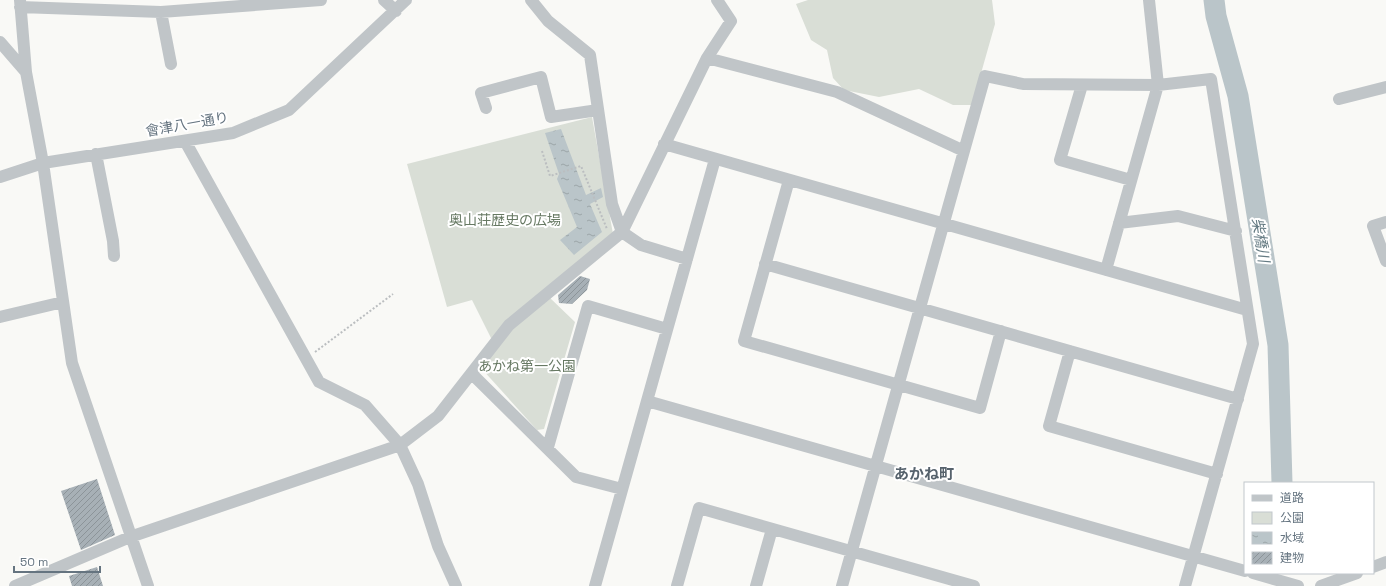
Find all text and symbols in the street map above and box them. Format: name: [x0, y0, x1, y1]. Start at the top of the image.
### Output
street label: 會津八一通り: [144, 108, 230, 140]
park label: 奥山荘歴史の広場: [449, 211, 561, 229]
water label: 柴橋川: [1248, 216, 1274, 266]
park label: あかね第一公園: [478, 357, 576, 375]
district label: あかね町: [894, 464, 954, 483]
legend: [1244, 482, 1374, 574]
text: 道路: [1280, 490, 1304, 506]
text: 公園: [1280, 510, 1304, 526]
text: 水域: [1280, 530, 1304, 546]
scale bar: [14, 548, 100, 574]
text: 建物: [1280, 550, 1304, 566]
text: 50 m: [20, 554, 48, 570]

